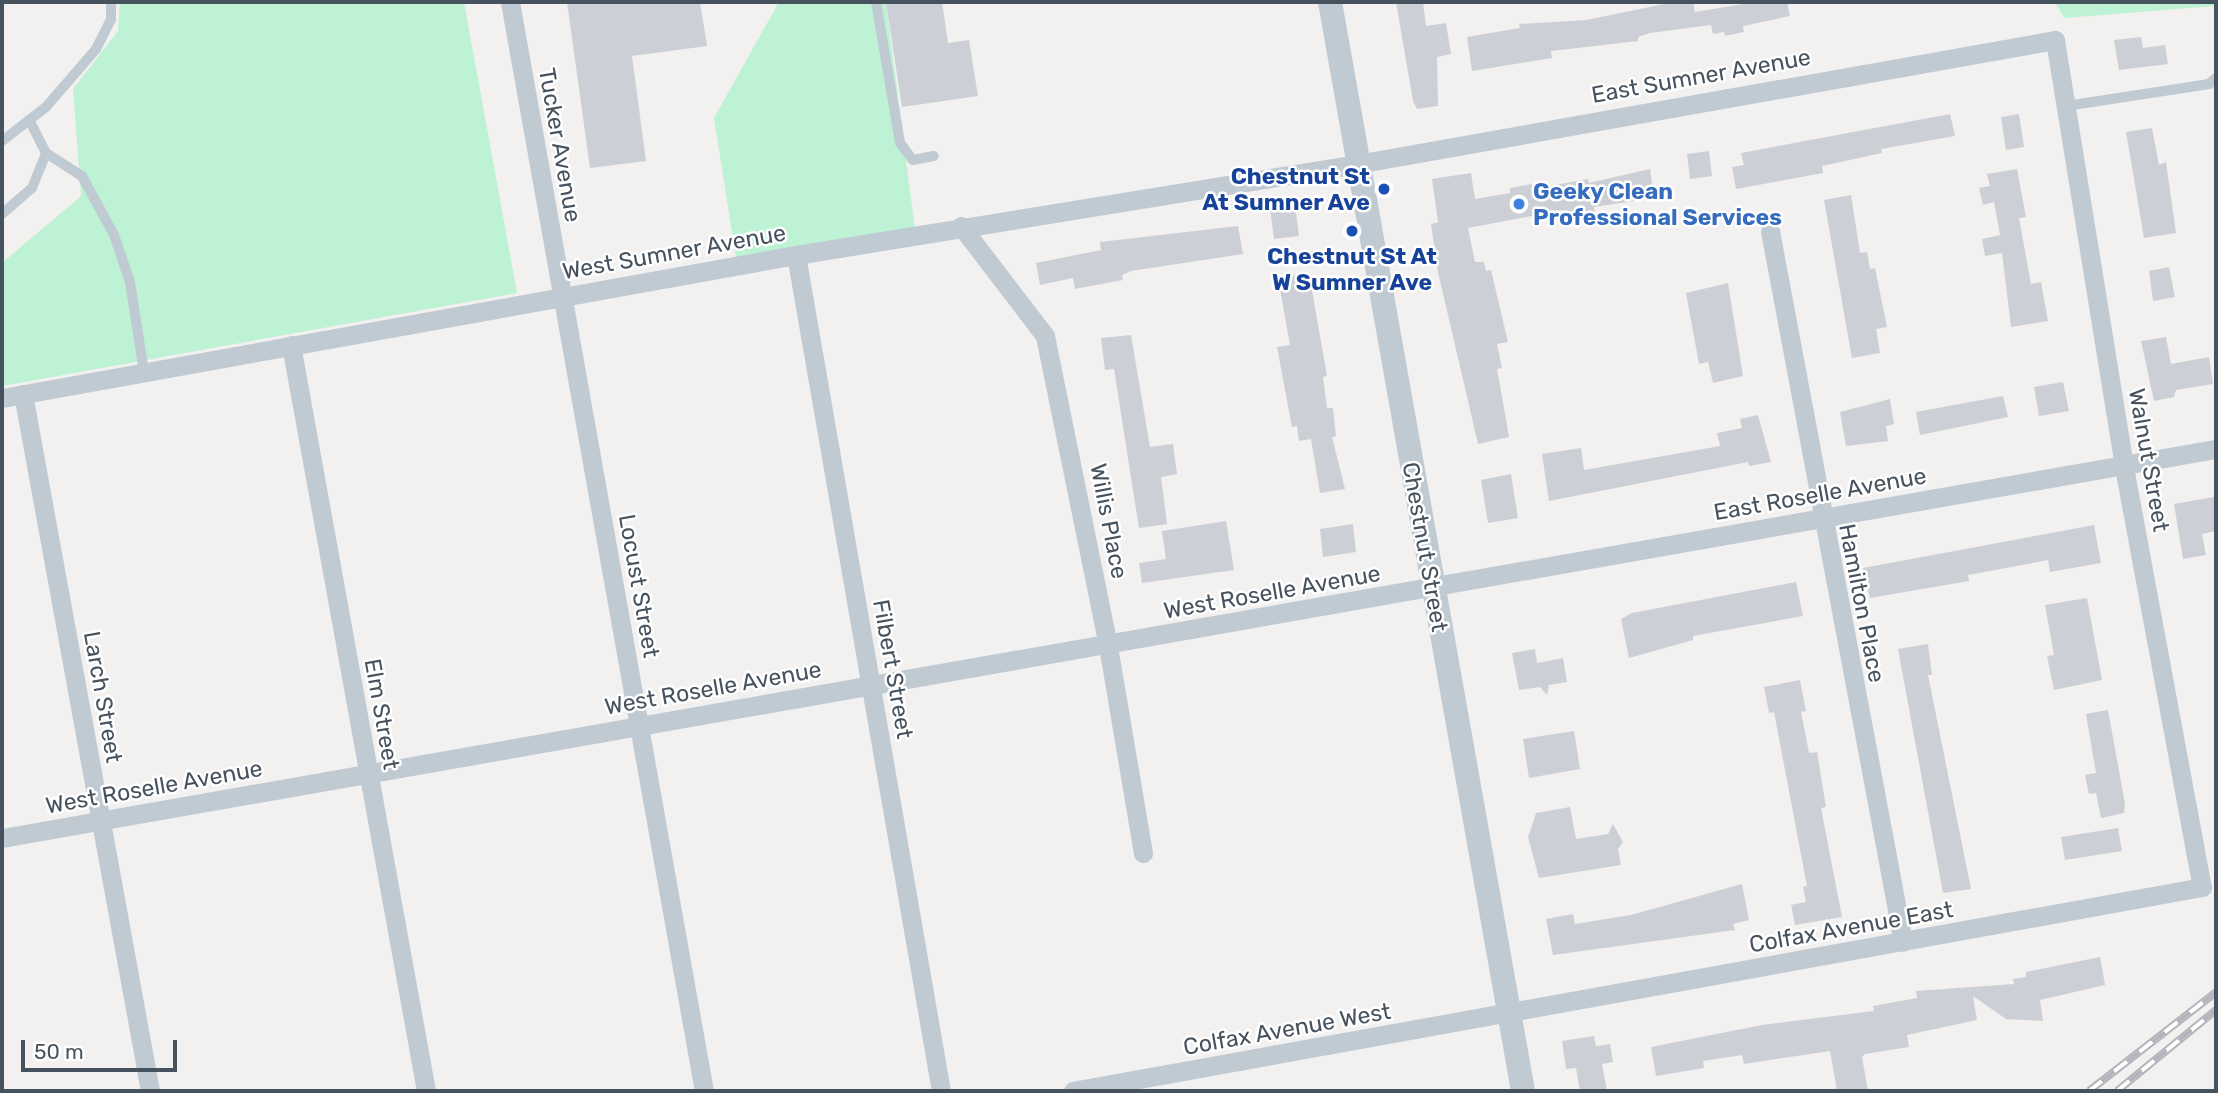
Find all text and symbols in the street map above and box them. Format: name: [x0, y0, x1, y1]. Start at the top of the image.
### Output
street label: East Sumner Avenue: [1589, 43, 1813, 109]
street label: Tucker Avenue: [533, 65, 587, 225]
place label: Chestnut St At Sumner Ave: [1201, 162, 1370, 216]
place label: Geeky Clean Professional Services: [1533, 177, 1782, 231]
marker: Chestnut St At Sumner Ave: [1376, 181, 1392, 197]
marker: Geeky Clean Professional Services: [1511, 196, 1527, 212]
street label: West Sumner Avenue: [560, 219, 788, 285]
marker: Chestnut St At W Sumner Ave: [1344, 223, 1360, 239]
place label: Chestnut St At W Sumner Ave: [1267, 242, 1437, 296]
street label: Walnut Street: [2123, 386, 2175, 534]
street label: Chestnut Street: [1396, 460, 1454, 634]
street label: Willis Place: [1084, 461, 1134, 581]
street label: East Roselle Avenue: [1711, 462, 1929, 526]
street label: Locust Street: [613, 512, 665, 660]
street label: Hamilton Place: [1833, 521, 1891, 685]
street label: West Roselle Avenue: [1161, 559, 1383, 625]
street label: Filbert Street: [867, 597, 919, 741]
street label: Larch Street: [78, 629, 128, 765]
street label: West Roselle Avenue: [602, 655, 824, 721]
street label: Elm Street: [359, 656, 405, 772]
street label: West Roselle Avenue: [43, 754, 265, 820]
street label: Colfax Avenue East: [1747, 895, 1955, 959]
street label: Colfax Avenue West: [1181, 997, 1393, 1061]
scale bar: [24, 1026, 180, 1070]
text: 50 m: [34, 1039, 84, 1064]

